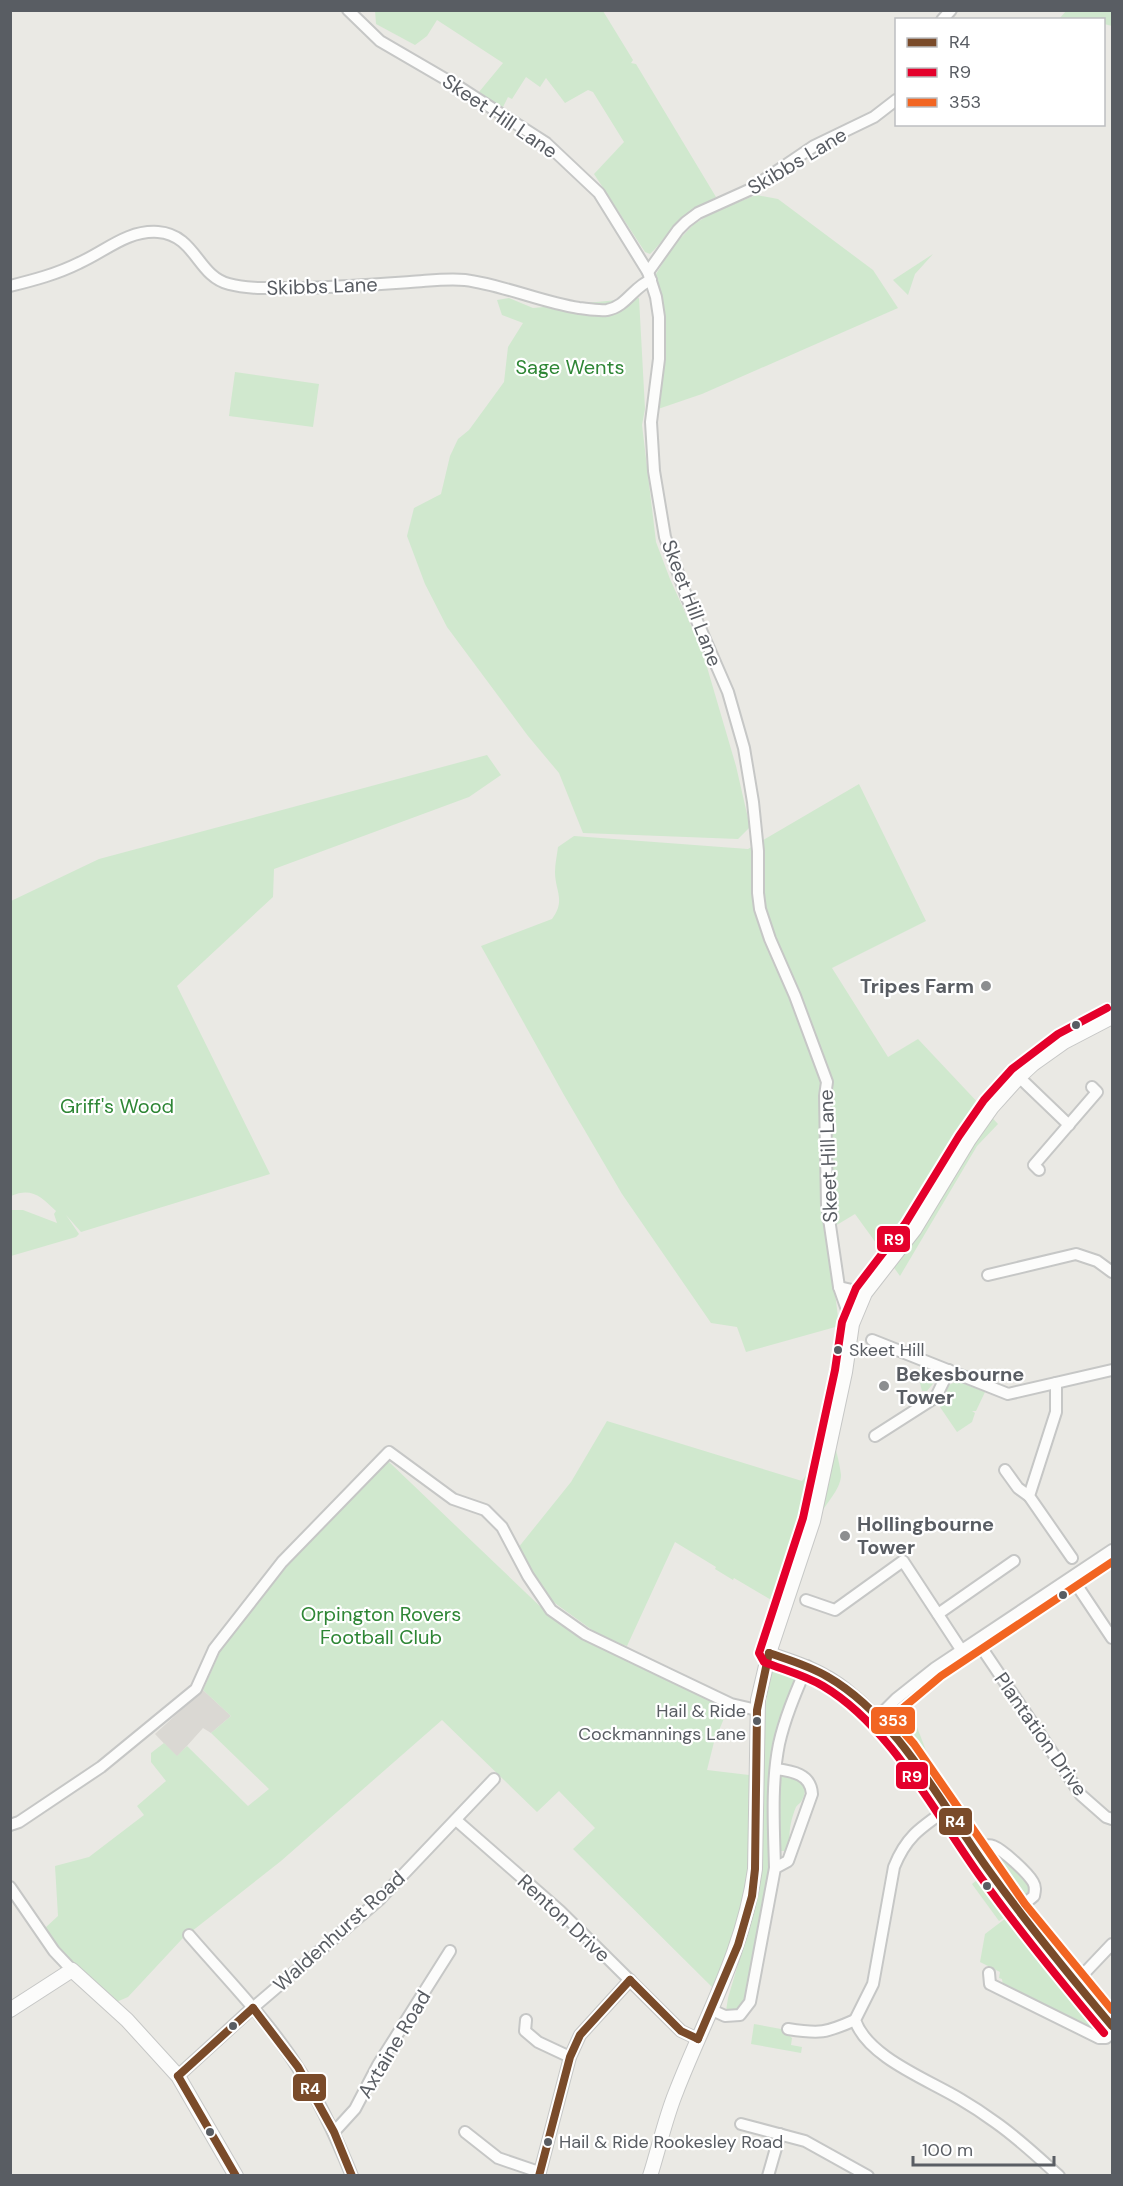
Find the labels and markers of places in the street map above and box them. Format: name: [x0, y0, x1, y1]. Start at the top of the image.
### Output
place label: Tripes Farm: [860, 973, 974, 999]
marker: Tripes Farm: [979, 979, 993, 993]
unlabelled marker: [1070, 1019, 1082, 1031]
place label: Skeet Hill: [849, 1338, 924, 1362]
marker: Skeet Hill: [832, 1344, 844, 1356]
place label: Bekesbourne Tower: [896, 1361, 1024, 1410]
marker: Bekesbourne Tower: [877, 1379, 891, 1393]
place label: Hollingbourne Tower: [857, 1511, 994, 1560]
marker: Hollingbourne Tower: [838, 1529, 852, 1543]
unlabelled marker: [1057, 1589, 1069, 1601]
place label: Hail & Ride Cockmannings Lane: [578, 1699, 746, 1746]
marker: Hail & Ride Cockmannings Lane: [751, 1715, 763, 1727]
unlabelled marker: [981, 1880, 993, 1892]
unlabelled marker: [227, 2020, 239, 2032]
unlabelled marker: [204, 2126, 216, 2138]
place label: Hail & Ride Rookesley Road: [559, 2130, 783, 2154]
marker: Hail & Ride Rookesley Road: [542, 2136, 554, 2148]

